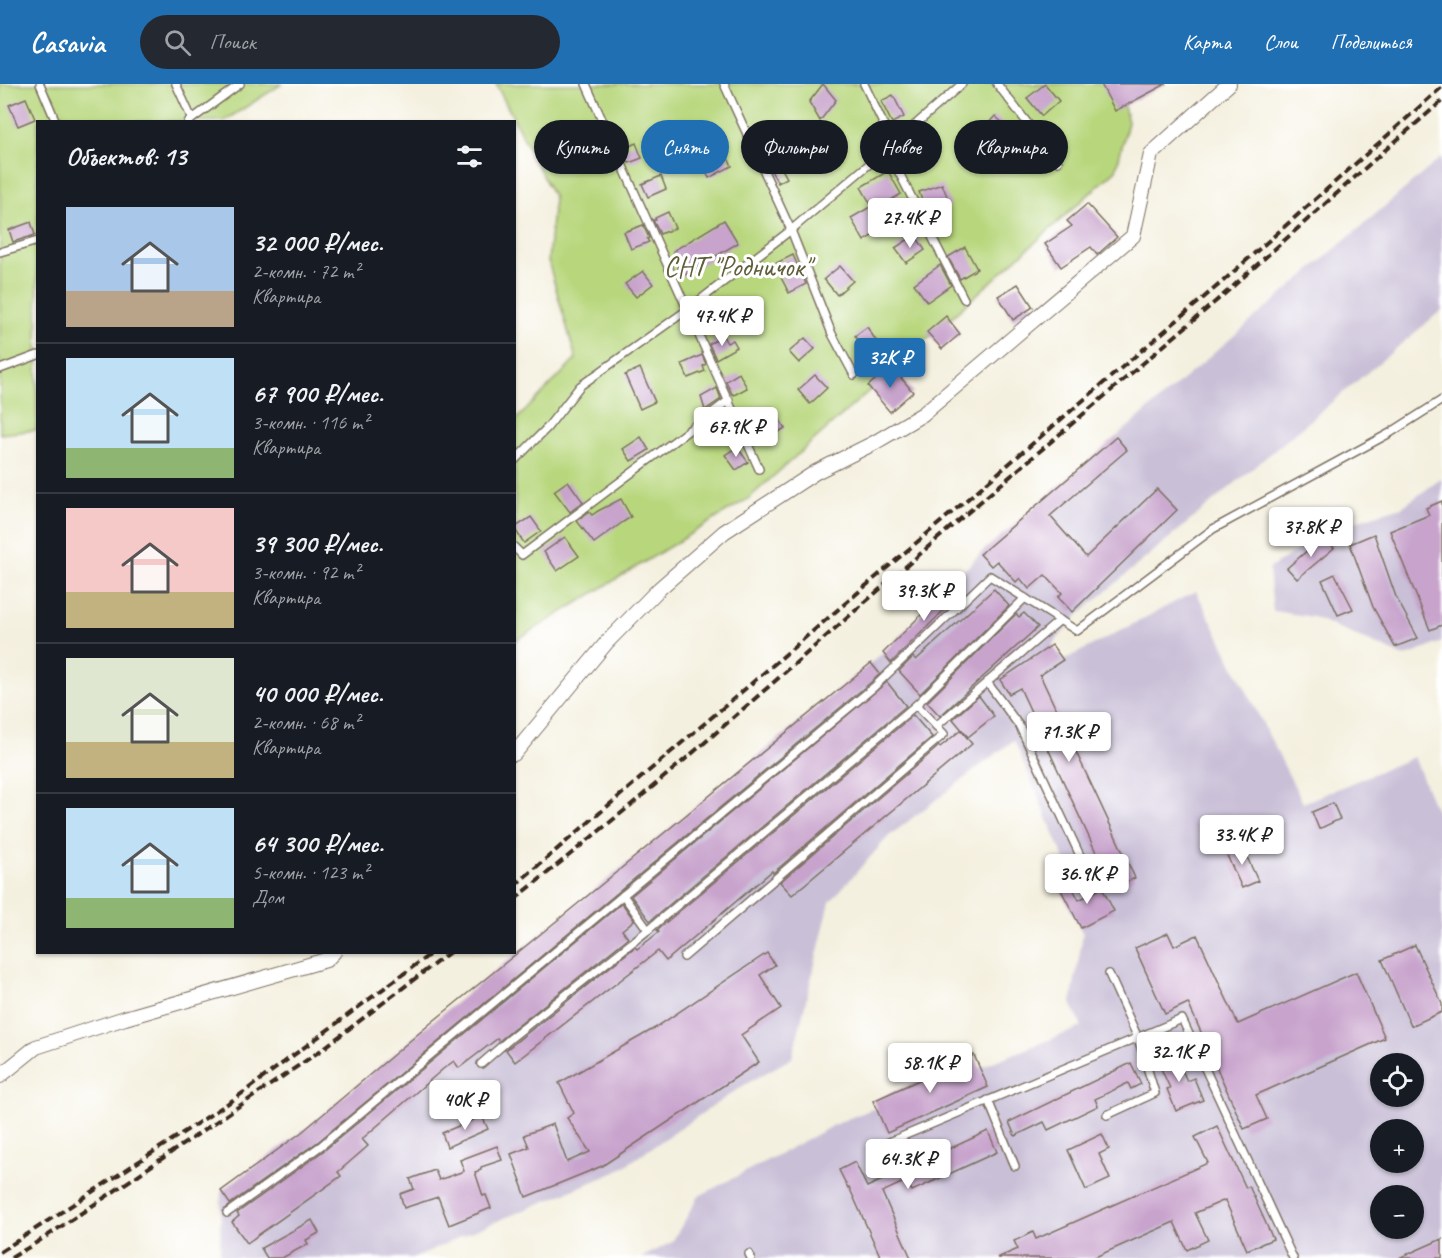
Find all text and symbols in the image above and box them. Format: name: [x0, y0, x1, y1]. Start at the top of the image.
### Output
search box: [140, 15, 560, 69]
text: Casavia: [30, 25, 104, 60]
icon: search: [161, 26, 194, 59]
text: Поиск: [209, 28, 256, 56]
text: Карта: [1183, 29, 1231, 55]
text: Слои: [1264, 29, 1298, 55]
text: Поделиться: [1331, 29, 1412, 55]
chip: Купить: [534, 120, 629, 174]
chip: Снять: [641, 120, 729, 174]
chip: Фильтры: [741, 120, 848, 174]
chip: Новое: [860, 120, 942, 174]
chip: Квартира: [954, 120, 1068, 174]
text: Объектов: 13: [66, 140, 186, 173]
icon: filters: [453, 140, 486, 173]
pin: 27.4K ₽: [855, 198, 965, 249]
text: 27.4K ₽: [882, 205, 938, 230]
text: 32 000 ₽/мес.: [252, 226, 383, 259]
icon: home: [114, 231, 186, 303]
park label: СНТ "Родничок": [664, 249, 816, 284]
text: 2-комн. · 72 m²: [252, 259, 360, 284]
text: Квартира: [252, 284, 320, 309]
pin: 47.4K ₽: [667, 296, 777, 347]
text: 47.4K ₽: [694, 303, 750, 328]
pin: 32K ₽: [848, 338, 932, 389]
text: 32K ₽: [868, 345, 912, 370]
text: 67 900 ₽/мес.: [252, 377, 383, 410]
icon: home: [114, 382, 186, 454]
pin: 67.9K ₽: [681, 407, 791, 458]
text: 3-комн. · 116 m²: [252, 410, 369, 435]
text: 67.9K ₽: [708, 414, 764, 439]
text: Квартира: [252, 435, 320, 460]
pin: 37.8K ₽: [1256, 507, 1366, 558]
text: 37.8K ₽: [1283, 514, 1339, 539]
text: 39 300 ₽/мес.: [252, 527, 383, 560]
icon: home: [114, 532, 186, 604]
text: 3-комн. · 92 m²: [252, 560, 360, 585]
pin: 39.3K ₽: [869, 571, 979, 622]
text: 39.3K ₽: [896, 578, 952, 603]
text: Квартира: [252, 585, 320, 610]
text: 40 000 ₽/мес.: [252, 677, 383, 710]
icon: home: [114, 682, 186, 754]
text: 2-комн. · 68 m²: [252, 710, 360, 735]
pin: 71.3K ₽: [1014, 712, 1124, 763]
text: 71.3K ₽: [1041, 719, 1097, 744]
text: Квартира: [252, 735, 320, 760]
pin: 33.4K ₽: [1187, 815, 1297, 866]
text: 33.4K ₽: [1214, 822, 1270, 847]
text: 64 300 ₽/мес.: [252, 827, 383, 860]
icon: home: [114, 832, 186, 904]
pin: 36.9K ₽: [1032, 854, 1142, 905]
text: 5-комн. · 123 m²: [252, 860, 369, 885]
text: 36.9K ₽: [1059, 861, 1115, 886]
text: Дом: [252, 885, 284, 910]
pin: 32.1K ₽: [1124, 1032, 1234, 1083]
text: 32.1K ₽: [1151, 1039, 1207, 1064]
pin: 58.1K ₽: [875, 1043, 985, 1094]
text: 58.1K ₽: [902, 1050, 958, 1075]
map controls: [1370, 1053, 1424, 1239]
button: locate: [1370, 1053, 1424, 1107]
pin: 40K ₽: [423, 1080, 507, 1131]
text: 40K ₽: [443, 1087, 487, 1112]
button: +: [1370, 1119, 1424, 1173]
pin: 64.3K ₽: [853, 1139, 963, 1190]
text: 64.3K ₽: [880, 1146, 936, 1171]
button: −: [1370, 1185, 1424, 1239]

